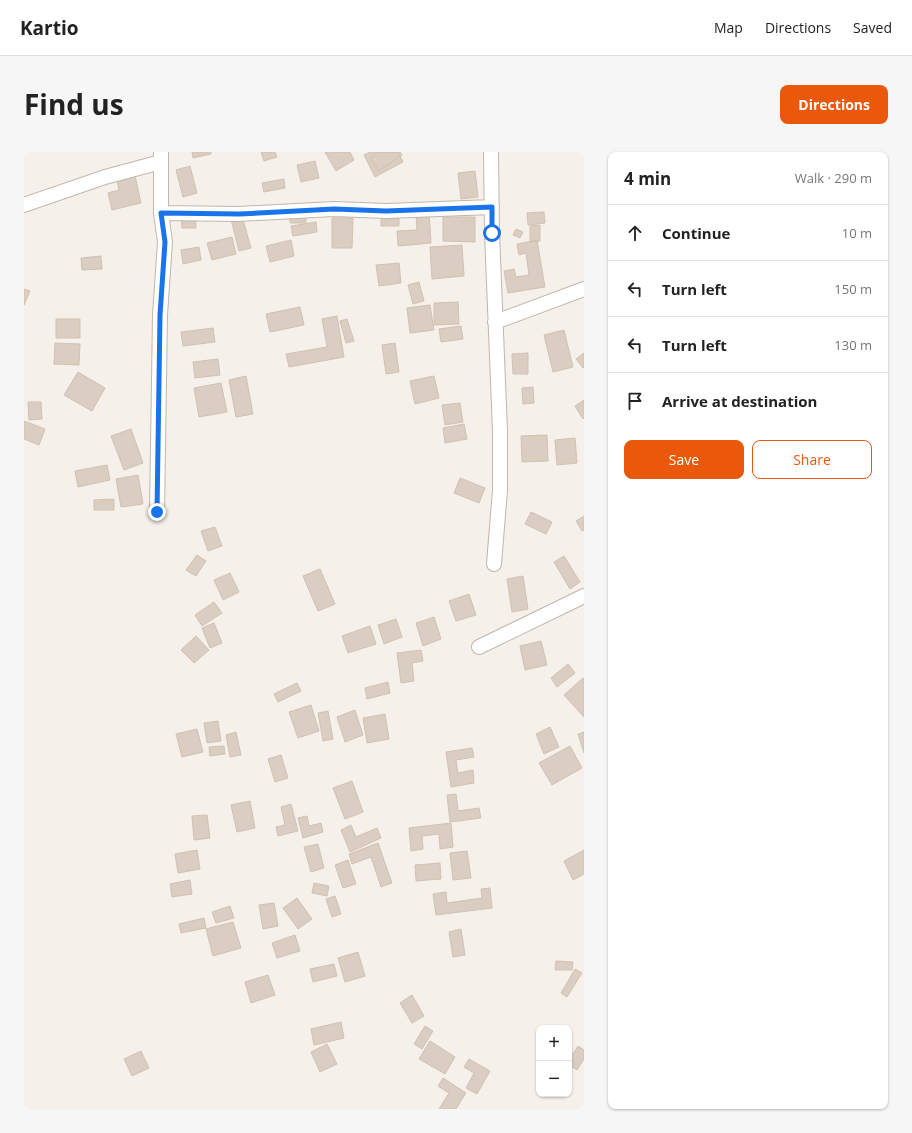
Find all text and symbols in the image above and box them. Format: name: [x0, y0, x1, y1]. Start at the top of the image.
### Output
text: Kartio: [20, 15, 79, 41]
text: Map: [714, 18, 743, 37]
text: Directions: [765, 18, 831, 37]
text: Saved: [853, 18, 892, 37]
text: Find us: [24, 85, 124, 123]
button: Directions: [780, 85, 888, 124]
text: 4 min: [624, 167, 671, 190]
text: Walk · 290 m: [795, 169, 872, 187]
icon: ahead: [624, 222, 646, 244]
text: Continue: [662, 223, 730, 243]
route start: [483, 224, 501, 242]
text: 10 m: [842, 224, 872, 242]
icon: left: [624, 278, 646, 300]
text: Turn left: [662, 279, 727, 299]
text: 150 m: [834, 280, 872, 298]
icon: left: [624, 334, 646, 356]
text: Turn left: [662, 335, 727, 355]
text: 130 m: [834, 336, 872, 354]
icon: arrive: [624, 390, 646, 412]
text: Arrive at destination: [662, 391, 817, 411]
button: Save: [624, 440, 744, 479]
button: Share: [752, 440, 872, 479]
route end: [148, 503, 166, 521]
map controls: [536, 1025, 572, 1097]
button: +: [536, 1025, 572, 1061]
button: −: [536, 1061, 572, 1097]

